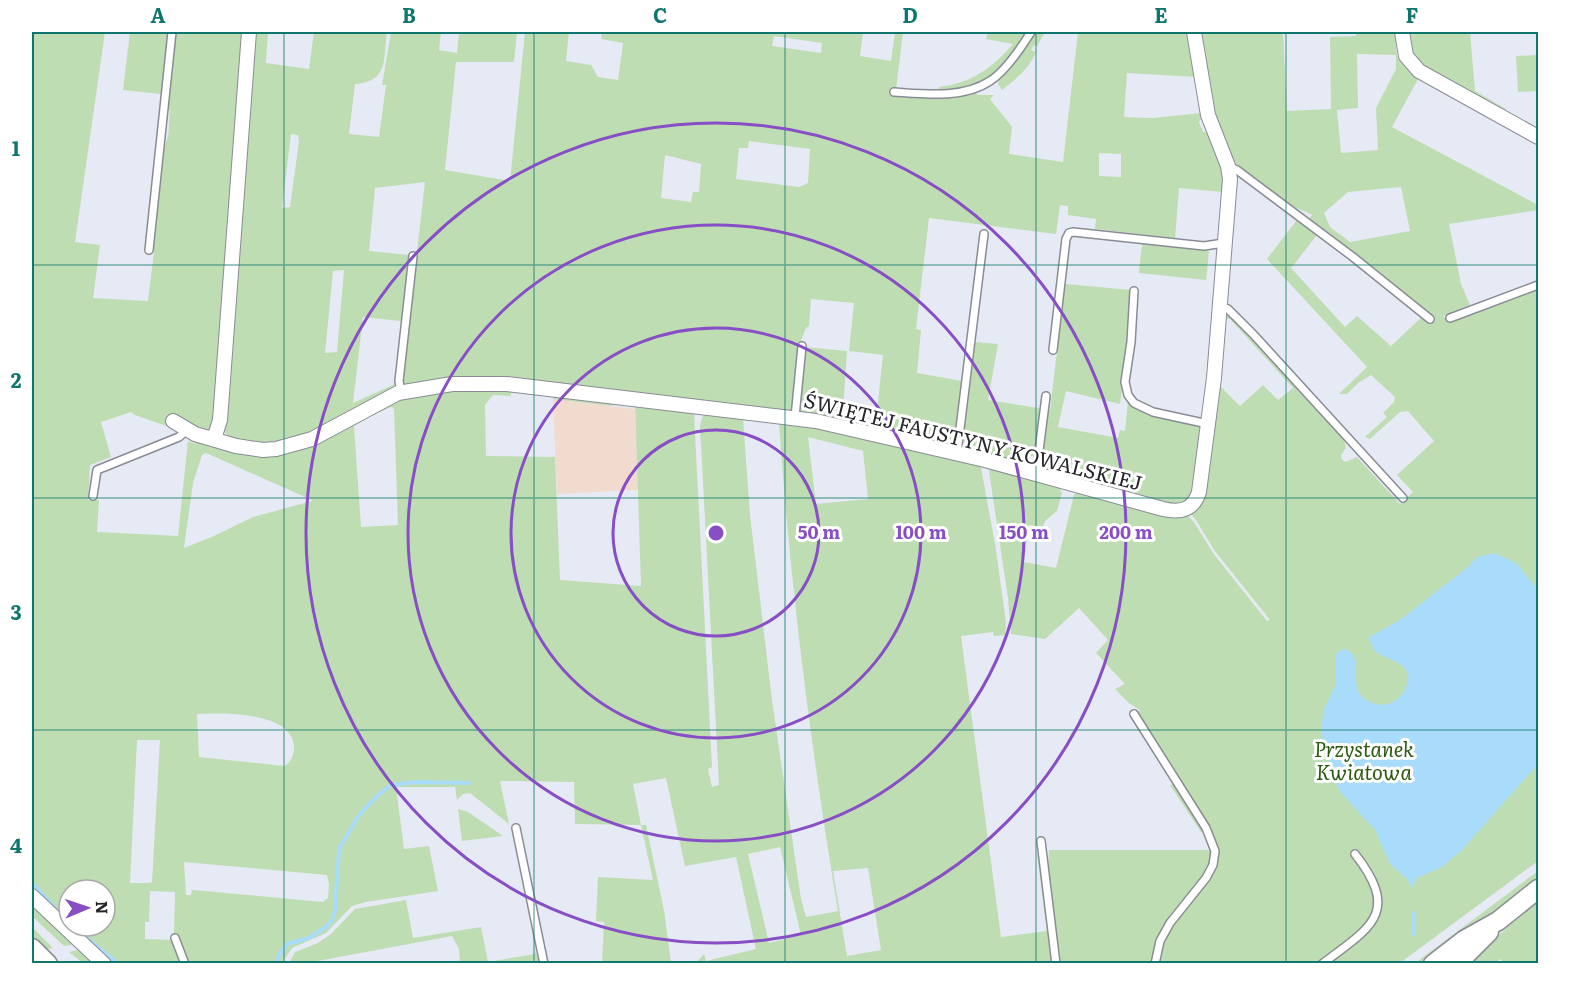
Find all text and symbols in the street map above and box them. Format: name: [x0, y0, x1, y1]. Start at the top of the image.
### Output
text: A: [150, 0, 166, 29]
text: B: [402, 0, 416, 29]
text: C: [653, 0, 667, 29]
text: D: [902, 0, 918, 29]
text: E: [1154, 0, 1168, 29]
text: F: [1406, 0, 1419, 29]
text: 1: [12, 132, 20, 162]
text: 2: [11, 364, 22, 394]
street label: ŚWIĘTEJ FAUSTYNY KOWALSKIEJ: [801, 383, 1146, 497]
text: 50 m: [798, 518, 840, 545]
text: 100 m: [895, 518, 947, 545]
text: 150 m: [999, 518, 1049, 545]
text: 200 m: [1099, 518, 1153, 545]
centre of rings: [706, 523, 726, 543]
text: 3: [10, 596, 22, 626]
park label: Przystanek Kwiatowa: [1314, 733, 1414, 786]
text: 4: [10, 829, 22, 859]
north arrow: [57, 878, 117, 938]
text: N: [91, 900, 115, 915]

